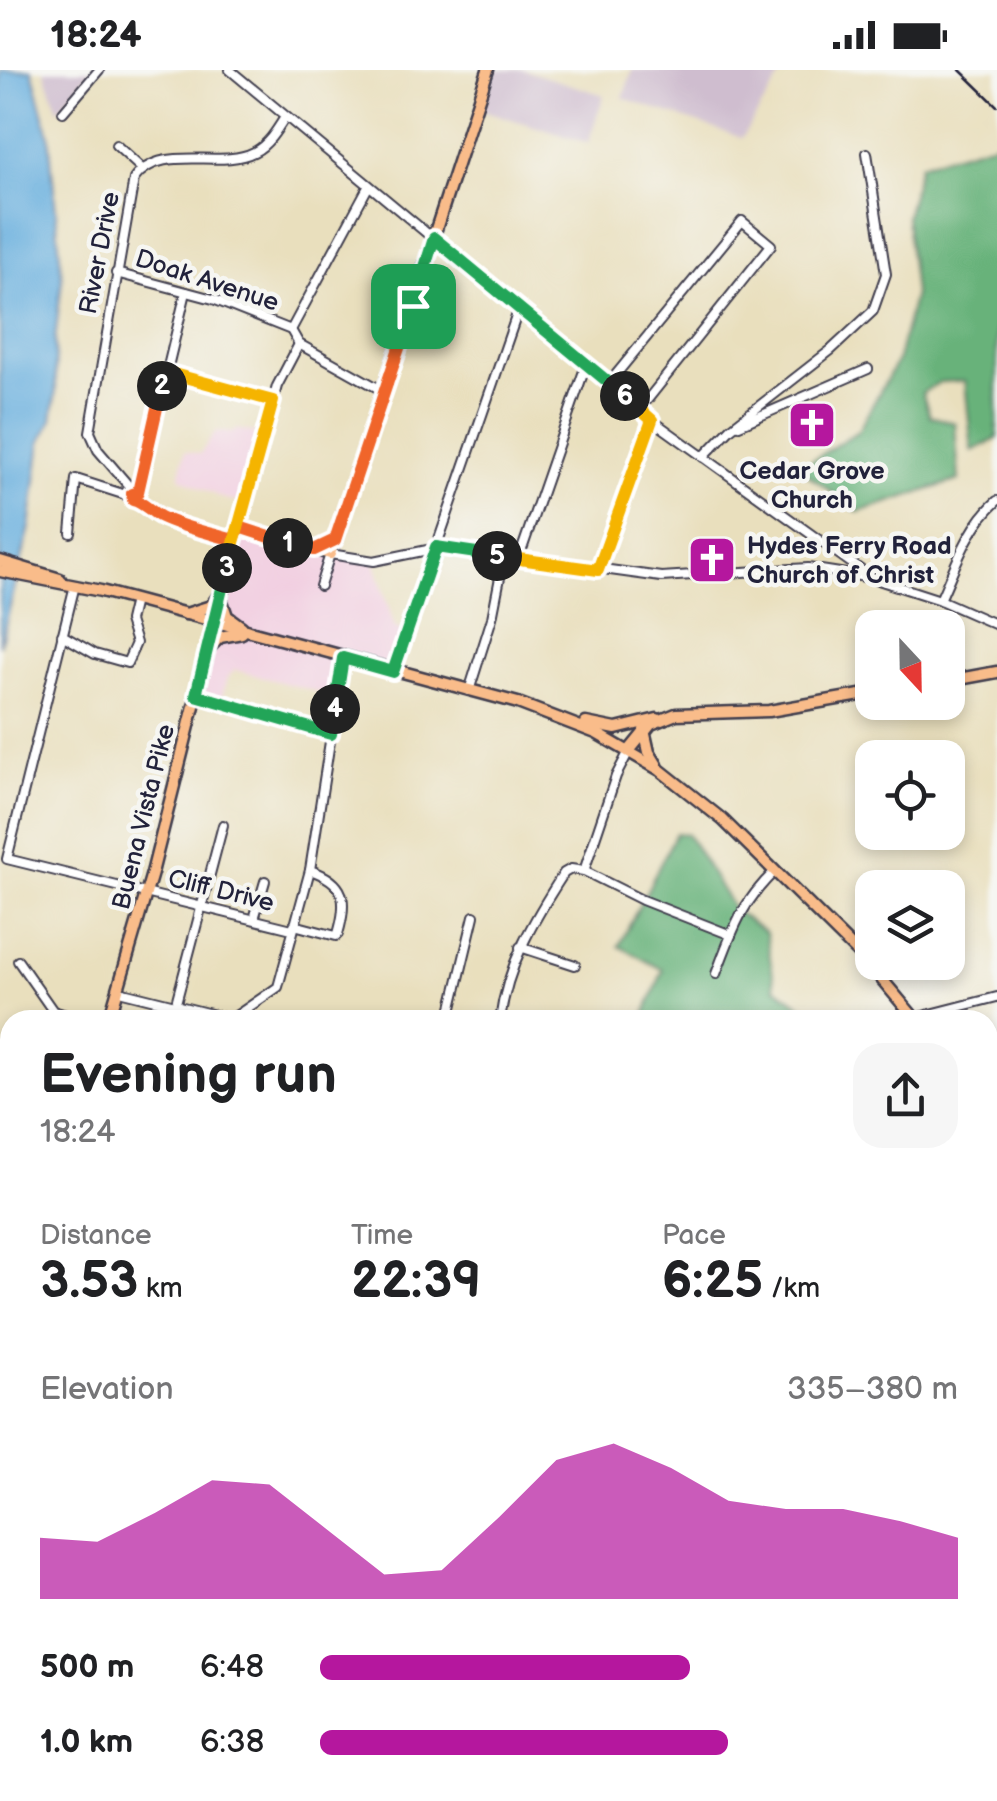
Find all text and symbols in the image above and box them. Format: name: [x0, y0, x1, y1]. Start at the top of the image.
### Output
text: 18:24: [50, 13, 142, 58]
street label: River Drive: [73, 189, 127, 317]
street label: Doak Avenue: [131, 243, 283, 319]
pin: [371, 264, 456, 349]
icon: arrive: [386, 279, 441, 334]
pin: 2: [137, 361, 187, 411]
text: 2: [154, 369, 170, 402]
pin: 6: [600, 371, 650, 421]
text: 6: [617, 379, 633, 412]
church icon: Cedar Grove Church: [786, 399, 838, 451]
place label: Cedar Grove Church: [739, 456, 885, 516]
pin: 1: [263, 518, 313, 568]
text: 1: [282, 526, 294, 559]
pin: 5: [472, 531, 522, 581]
place label: Hydes Ferry Road Church of Christ: [747, 531, 952, 591]
church icon: Hydes Ferry Road Church of Christ: [686, 534, 738, 586]
text: 5: [489, 539, 505, 572]
pin: 3: [202, 543, 252, 593]
text: 3: [219, 551, 235, 584]
north arrow: [855, 610, 965, 720]
map controls: [855, 610, 965, 980]
pin: 4: [310, 684, 360, 734]
text: 4: [327, 692, 343, 725]
street label: Buena Vista Pike: [106, 721, 182, 913]
button: locate: [855, 740, 965, 850]
street label: Cliff Drive: [165, 863, 277, 919]
button: layers: [855, 870, 965, 980]
text: Evening run: [40, 1042, 337, 1109]
button: share: [853, 1043, 958, 1148]
text: 18:24: [40, 1113, 115, 1152]
text: Distance: [40, 1219, 152, 1252]
text: Time: [351, 1219, 413, 1252]
text: Pace: [662, 1219, 726, 1252]
text: 3.53: [40, 1252, 138, 1312]
text: 22:39: [351, 1252, 481, 1312]
text: 6:25: [662, 1252, 763, 1312]
text: km: [138, 1272, 183, 1305]
text: /km: [763, 1272, 820, 1305]
text: Elevation: [40, 1370, 173, 1409]
text: 335–380 m: [787, 1370, 958, 1409]
text: 500 m: [40, 1648, 134, 1687]
text: 6:48: [200, 1648, 264, 1687]
text: 1.0 km: [40, 1723, 133, 1762]
text: 6:38: [200, 1723, 264, 1762]

